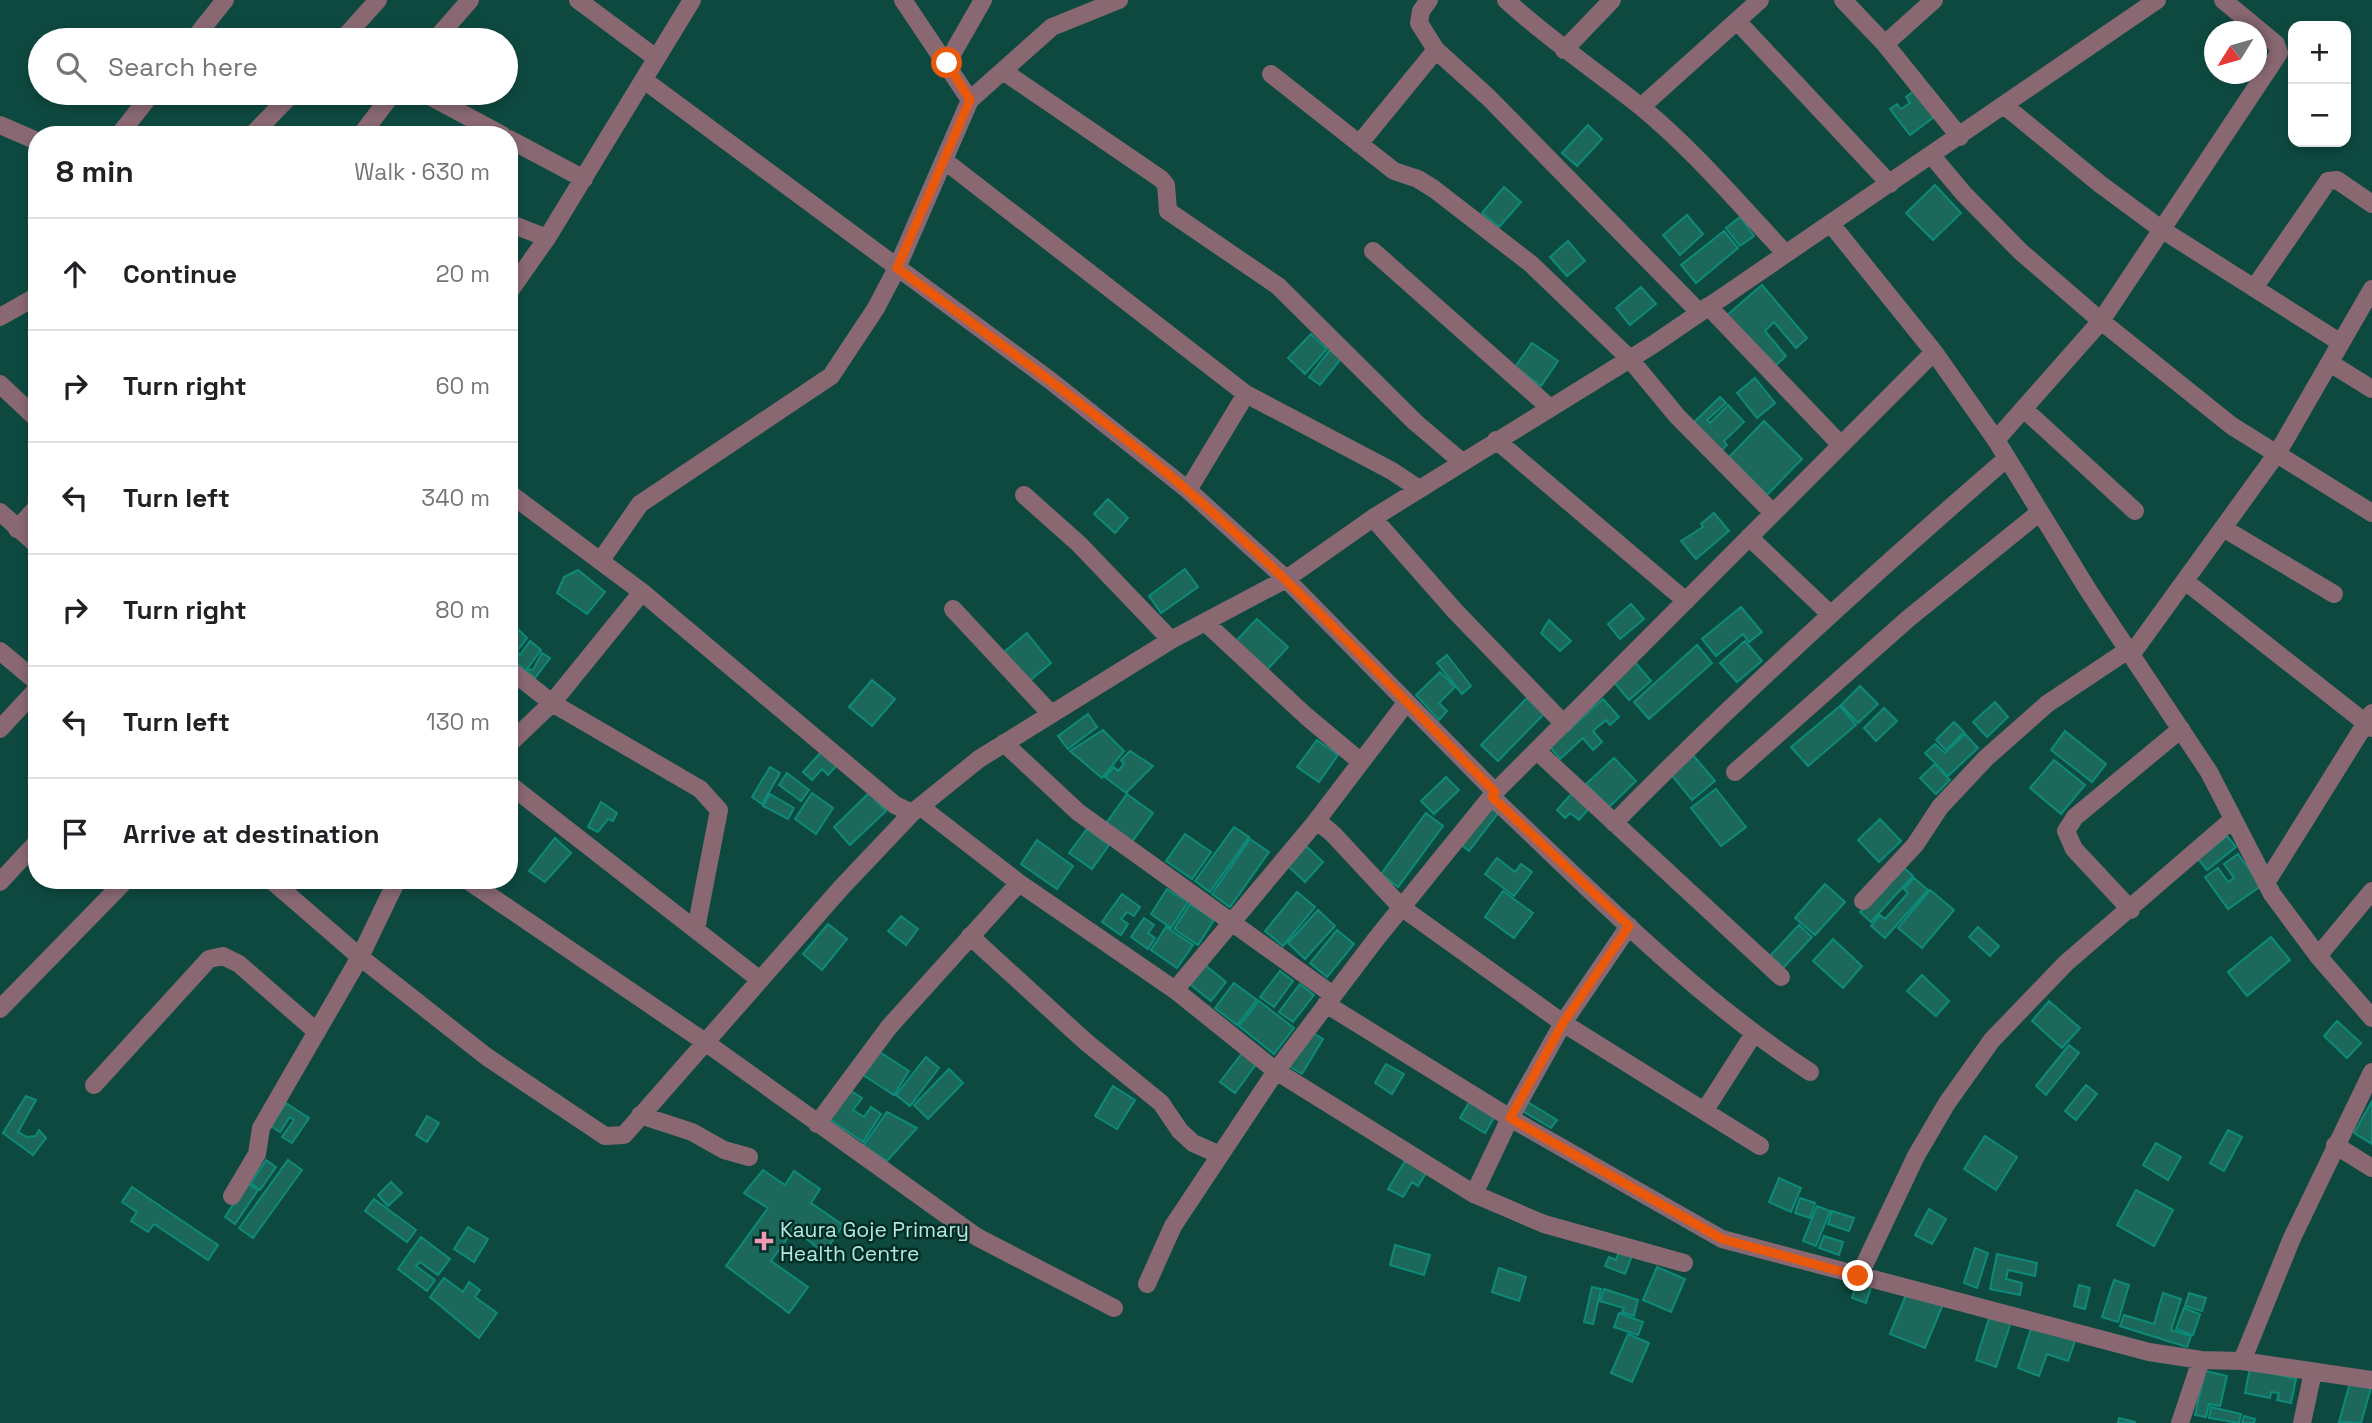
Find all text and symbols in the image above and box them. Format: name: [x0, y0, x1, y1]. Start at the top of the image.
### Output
north arrow: [2204, 21, 2267, 84]
map controls: [2288, 21, 2351, 147]
button: +: [2288, 21, 2351, 84]
search box: [28, 28, 518, 105]
route start: [931, 47, 962, 78]
icon: search: [52, 48, 90, 86]
text: Search here: [108, 50, 258, 84]
button: −: [2288, 84, 2351, 147]
text: 8 min: [56, 152, 134, 191]
text: Walk · 630 m: [354, 157, 490, 187]
icon: ahead: [56, 255, 94, 293]
text: Continue: [123, 257, 237, 291]
text: 20 m: [436, 259, 490, 289]
icon: right: [56, 367, 94, 405]
text: Turn right: [123, 369, 247, 403]
text: 60 m: [435, 371, 490, 401]
icon: left: [56, 479, 94, 517]
text: Turn left: [123, 481, 230, 515]
text: 340 m: [421, 483, 490, 513]
icon: right: [56, 591, 94, 629]
text: Turn right: [123, 593, 247, 627]
text: 80 m: [435, 595, 490, 625]
icon: left: [56, 703, 94, 741]
text: Turn left: [123, 705, 230, 739]
text: 130 m: [426, 707, 490, 737]
icon: arrive: [56, 815, 94, 853]
text: Arrive at destination: [123, 817, 380, 851]
place label: Kaura Goje Primary Health Centre: [780, 1216, 969, 1267]
marker: Kaura Goje Primary Health Centre: [754, 1231, 774, 1251]
route end: [1842, 1260, 1873, 1291]

